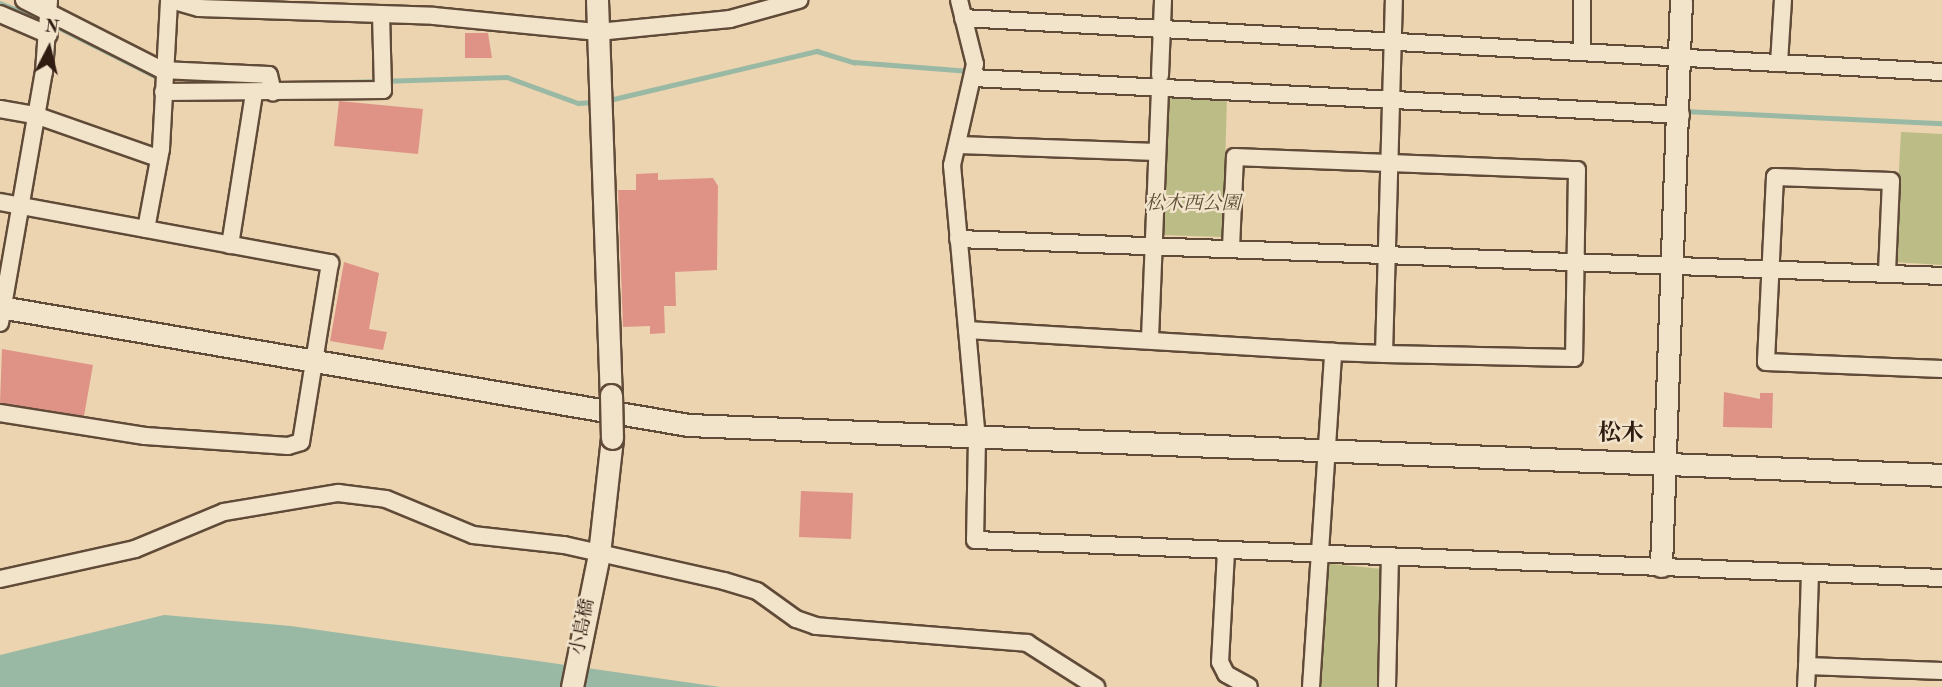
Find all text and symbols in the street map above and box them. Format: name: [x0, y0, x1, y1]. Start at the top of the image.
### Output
north arrow: [14, 14, 84, 84]
text: N: [43, 17, 60, 38]
park label: 松木西公園: [1146, 194, 1240, 216]
district label: 松木: [1598, 420, 1644, 448]
street label: 小島橋: [567, 597, 601, 657]

